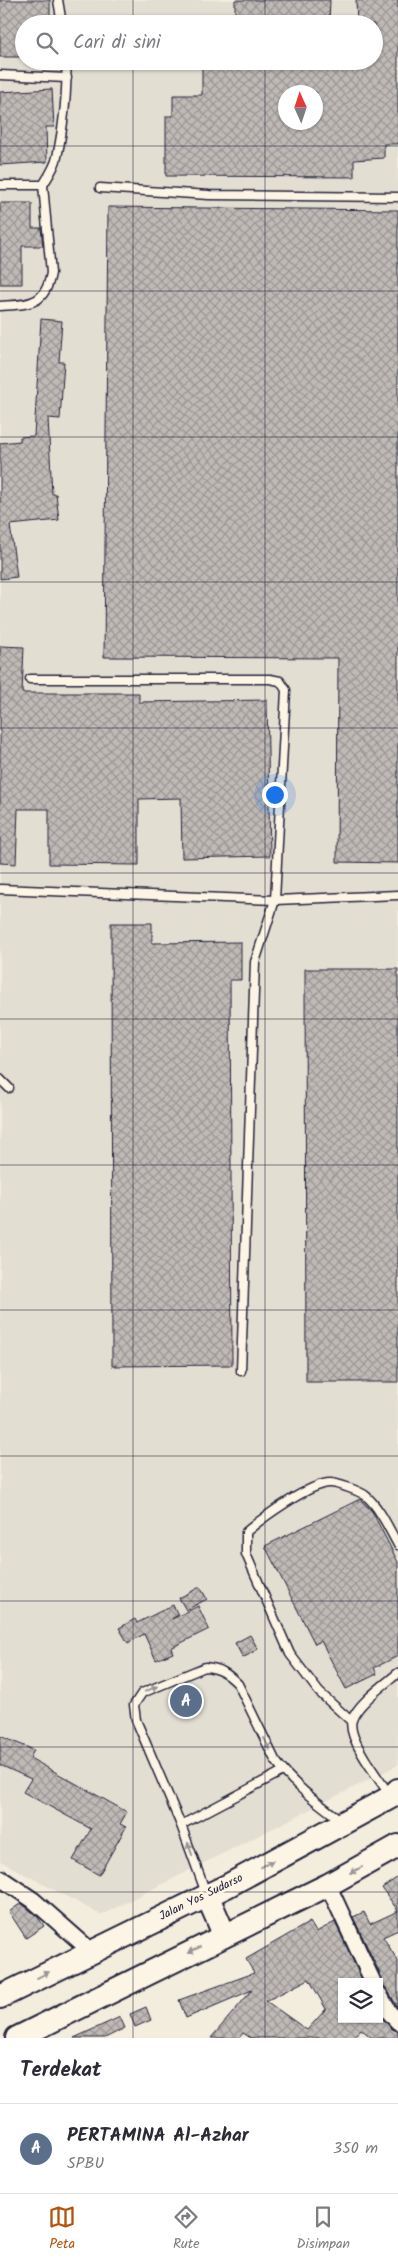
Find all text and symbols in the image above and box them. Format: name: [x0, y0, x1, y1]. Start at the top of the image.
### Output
search box: [15, 15, 383, 70]
text: Cari di sini: [73, 28, 161, 58]
icon: search: [33, 29, 61, 57]
north arrow: [278, 85, 323, 130]
your location: [262, 782, 288, 808]
pin: A: [170, 1682, 202, 1720]
one-way arrow: [144, 1684, 158, 1692]
one-way arrow: [263, 1737, 271, 1751]
one-way arrow: [186, 1841, 194, 1856]
one-way arrow: [260, 1860, 275, 1868]
one-way arrow: [348, 1866, 363, 1874]
street label: Jalan Yos Sudarso: [156, 1868, 246, 1926]
one-way arrow: [187, 1946, 201, 1954]
one-way arrow: [36, 1971, 51, 1979]
map controls: [338, 1978, 383, 2023]
button: layers: [338, 1978, 383, 2023]
text: Terdekat: [20, 2054, 101, 2087]
text: PERTAMINA Al-Azhar: [67, 2121, 249, 2151]
text: A: [31, 2136, 41, 2161]
text: 350 m: [333, 2136, 378, 2161]
text: SPBU: [67, 2151, 104, 2176]
tab: Peta: [48, 2203, 76, 2255]
tab: Rute: [172, 2203, 200, 2255]
tab: Disimpan: [296, 2203, 350, 2255]

